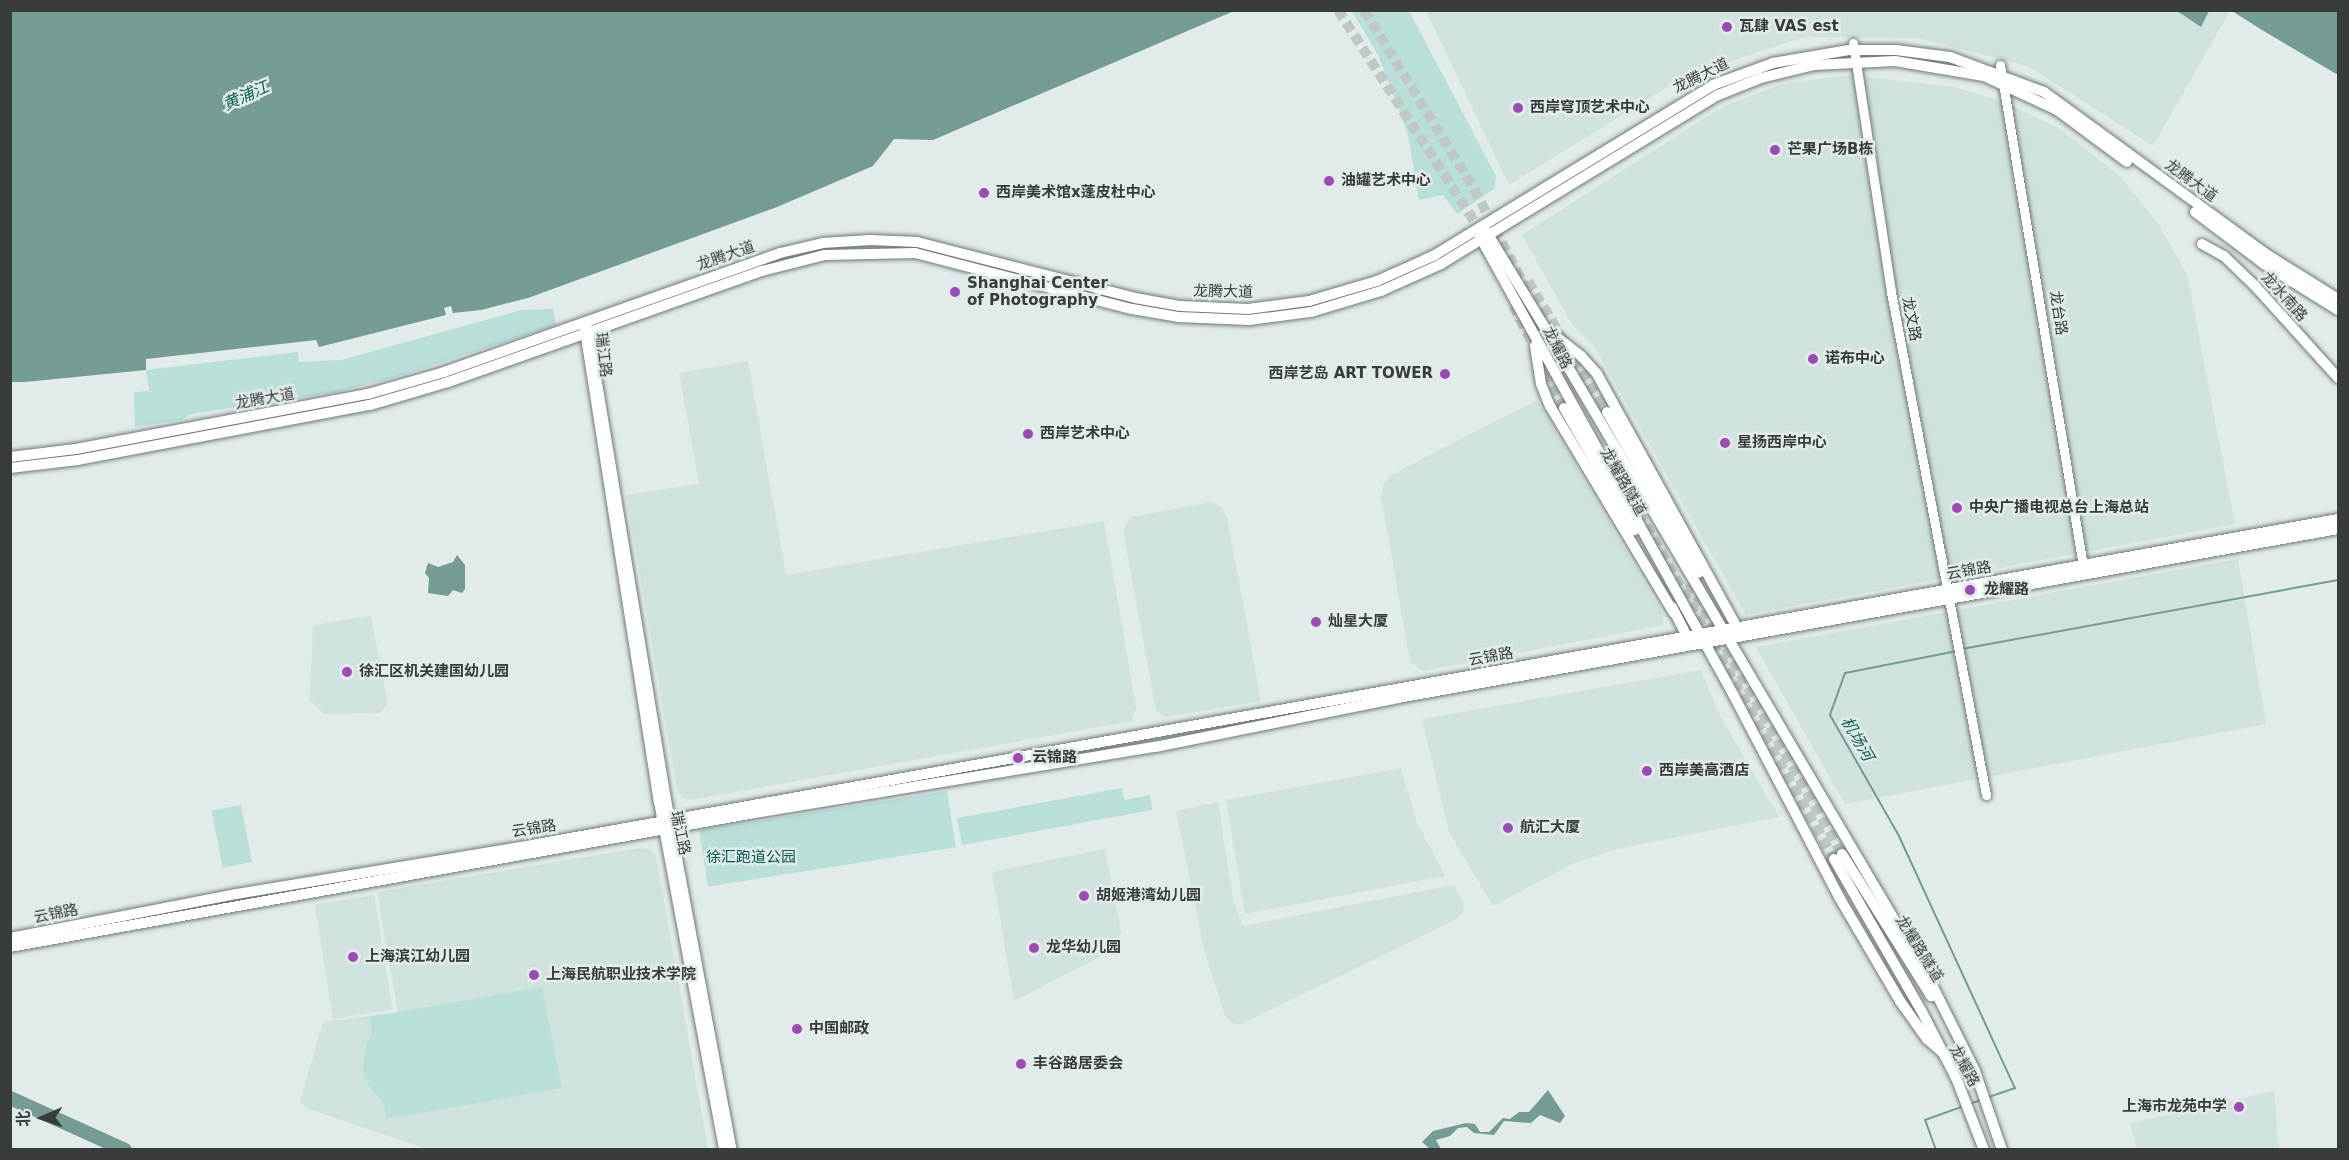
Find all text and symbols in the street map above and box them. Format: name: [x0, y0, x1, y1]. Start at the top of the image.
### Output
place label: 瓦肆 VAS est: [1739, 18, 1839, 36]
marker: 瓦肆 VAS est: [1720, 20, 1734, 34]
street label: 龙腾大道: [1670, 55, 1732, 97]
water label: 黄浦江: [220, 77, 272, 115]
place label: 西岸穹顶艺术中心: [1530, 99, 1650, 117]
marker: 西岸穹顶艺术中心: [1511, 101, 1525, 115]
place label: 芒果广场B栋: [1787, 141, 1873, 159]
marker: 芒果广场B栋: [1768, 143, 1782, 157]
street label: 龙腾大道: [2161, 156, 2221, 206]
place label: 油罐艺术中心: [1341, 172, 1431, 190]
marker: 油罐艺术中心: [1322, 174, 1336, 188]
place label: 西岸美术馆x蓬皮杜中心: [996, 184, 1156, 202]
marker: 西岸美术馆x蓬皮杜中心: [977, 186, 991, 200]
street label: 龙腾大道: [695, 238, 757, 274]
street label: 龙水南路: [2257, 269, 2311, 325]
place label: Shanghai Center of Photography: [967, 274, 1108, 309]
street label: 龙腾大道: [1193, 282, 1253, 302]
marker: Shanghai Center of Photography: [948, 285, 962, 299]
street label: 龙台路: [2046, 289, 2070, 337]
street label: 龙文路: [1898, 295, 1924, 343]
street label: 龙耀路: [1539, 324, 1575, 372]
street label: 瑞江路: [591, 332, 615, 378]
place label: 诺布中心: [1825, 350, 1885, 368]
marker: 诺布中心: [1806, 352, 1820, 366]
place label: 西岸艺岛 ART TOWER: [1269, 365, 1433, 383]
marker: 西岸艺岛 ART TOWER: [1438, 367, 1452, 381]
street label: 龙腾大道: [234, 385, 296, 413]
place label: 西岸艺术中心: [1040, 425, 1130, 443]
marker: 西岸艺术中心: [1021, 427, 1035, 441]
place label: 星扬西岸中心: [1737, 434, 1827, 452]
marker: 星扬西岸中心: [1718, 436, 1732, 450]
street label: 龙耀路隧道: [1596, 445, 1650, 519]
place label: 中央广播电视总台上海总站: [1969, 499, 2149, 517]
marker: 中央广播电视总台上海总站: [1950, 501, 1964, 515]
street label: 云锦路: [1945, 558, 1993, 584]
marker: 龙耀路: [1961, 581, 1979, 599]
place label: 龙耀路: [1984, 581, 2029, 599]
place label: 灿星大厦: [1328, 613, 1388, 631]
marker: 灿星大厦: [1309, 615, 1323, 629]
street label: 云锦路: [1467, 644, 1515, 670]
place label: 徐汇区机关建国幼儿园: [359, 663, 509, 681]
marker: 徐汇区机关建国幼儿园: [340, 665, 354, 679]
water label: 机场河: [1837, 713, 1877, 765]
marker: 云锦路: [1009, 749, 1027, 767]
place label: 云锦路: [1032, 749, 1077, 767]
place label: 西岸美高酒店: [1659, 762, 1749, 780]
marker: 西岸美高酒店: [1640, 764, 1654, 778]
street label: 瑞江路: [667, 809, 693, 857]
street label: 云锦路: [510, 817, 558, 841]
place label: 航汇大厦: [1520, 819, 1580, 837]
marker: 航汇大厦: [1501, 821, 1515, 835]
park label: 徐汇跑道公园: [706, 849, 796, 867]
place label: 胡姬港湾幼儿园: [1096, 887, 1201, 905]
marker: 胡姬港湾幼儿园: [1077, 889, 1091, 903]
street label: 云锦路: [32, 901, 80, 927]
street label: 龙耀路隧道: [1891, 912, 1947, 986]
place label: 龙华幼儿园: [1046, 939, 1121, 957]
marker: 龙华幼儿园: [1027, 941, 1041, 955]
place label: 上海滨江幼儿园: [365, 948, 470, 966]
marker: 上海滨江幼儿园: [346, 950, 360, 964]
place label: 上海民航职业技术学院: [546, 966, 696, 984]
marker: 上海民航职业技术学院: [527, 968, 541, 982]
place label: 中国邮政: [809, 1020, 869, 1038]
marker: 中国邮政: [790, 1022, 804, 1036]
street label: 龙耀路: [1945, 1042, 1983, 1090]
place label: 丰谷路居委会: [1033, 1055, 1123, 1073]
marker: 丰谷路居委会: [1014, 1057, 1028, 1071]
north arrow: [12, 1088, 72, 1148]
place label: 上海市龙苑中学: [2122, 1098, 2227, 1116]
marker: 上海市龙苑中学: [2232, 1100, 2246, 1114]
text: 北: [14, 1110, 33, 1127]

